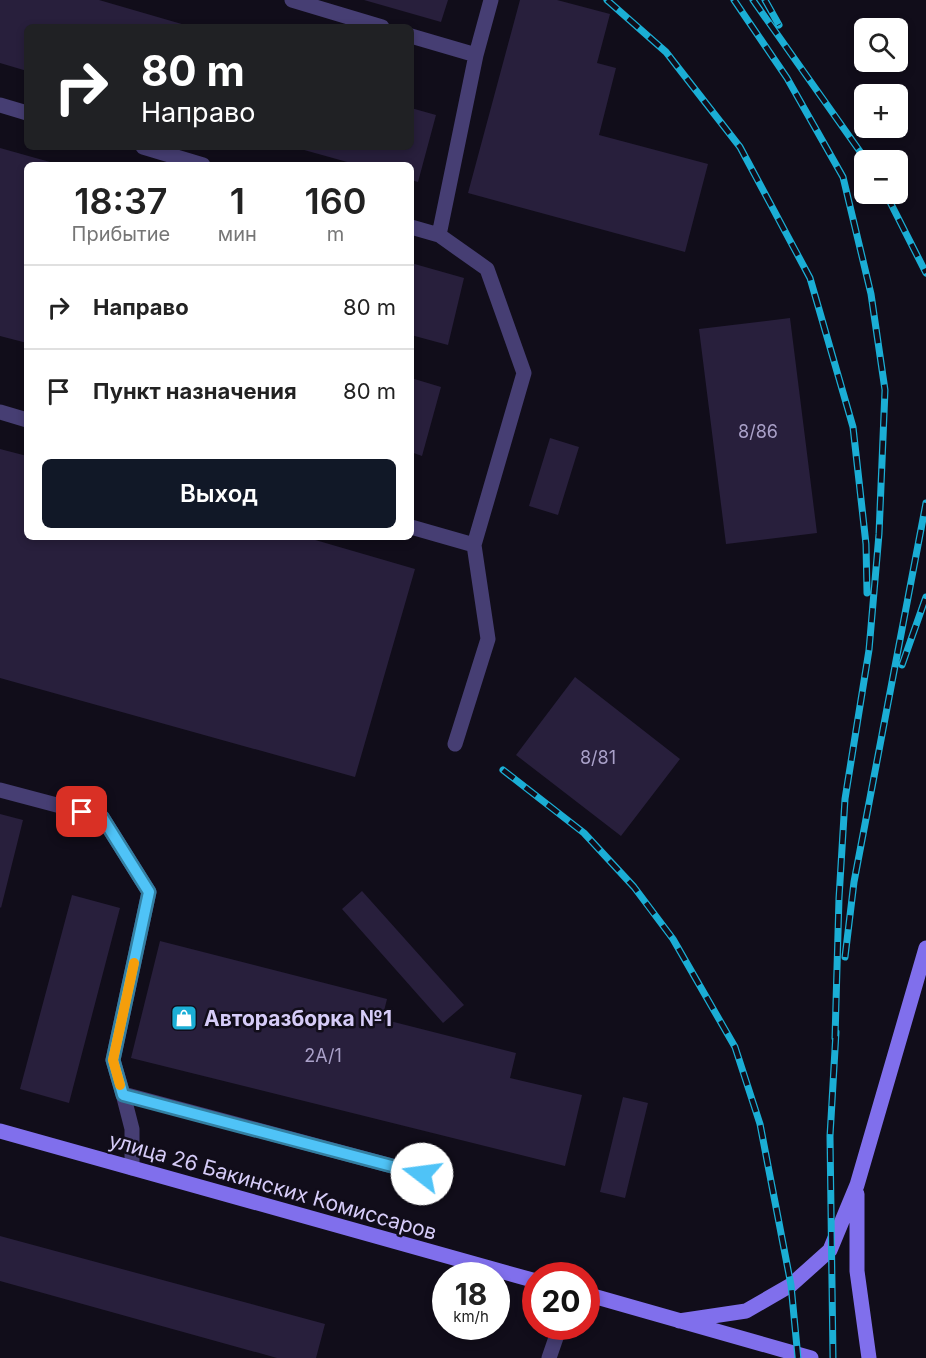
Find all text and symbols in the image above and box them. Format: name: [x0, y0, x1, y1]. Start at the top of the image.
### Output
map controls: [854, 18, 908, 204]
button: search: [854, 18, 908, 72]
text: 80 m: [141, 45, 245, 96]
icon: right: [42, 48, 120, 126]
button: +: [854, 84, 908, 138]
text: Направо: [141, 96, 256, 129]
button: −: [854, 150, 908, 204]
text: 18:37: [74, 179, 168, 223]
text: 1: [230, 179, 245, 223]
text: 160: [304, 179, 366, 223]
text: Прибытие: [72, 222, 170, 246]
text: мин: [218, 222, 257, 246]
text: m: [327, 222, 344, 246]
icon: right: [42, 291, 75, 324]
text: Направо: [93, 294, 189, 320]
text: 80 m: [343, 294, 396, 320]
icon: arrive: [42, 375, 75, 408]
text: Пункт назначения: [93, 378, 297, 404]
text: 80 m: [343, 378, 396, 404]
house number: 8/86: [738, 421, 778, 442]
button: Выход: [42, 459, 396, 528]
house number: 8/81: [580, 747, 616, 768]
pin: [56, 786, 107, 837]
icon: arrive: [65, 795, 98, 828]
shop icon: Авторазборка №1: [169, 1003, 199, 1033]
place label: Авторазборка №1: [204, 1006, 392, 1031]
house number: 2А/1: [304, 1045, 342, 1066]
street label: улица 26 Бакинских Комиссаров: [106, 1127, 440, 1245]
position arrow: [390, 1142, 454, 1206]
speed limit sign: 20: [522, 1262, 600, 1340]
text: 18: [455, 1276, 487, 1312]
text: km/h: [453, 1307, 489, 1326]

